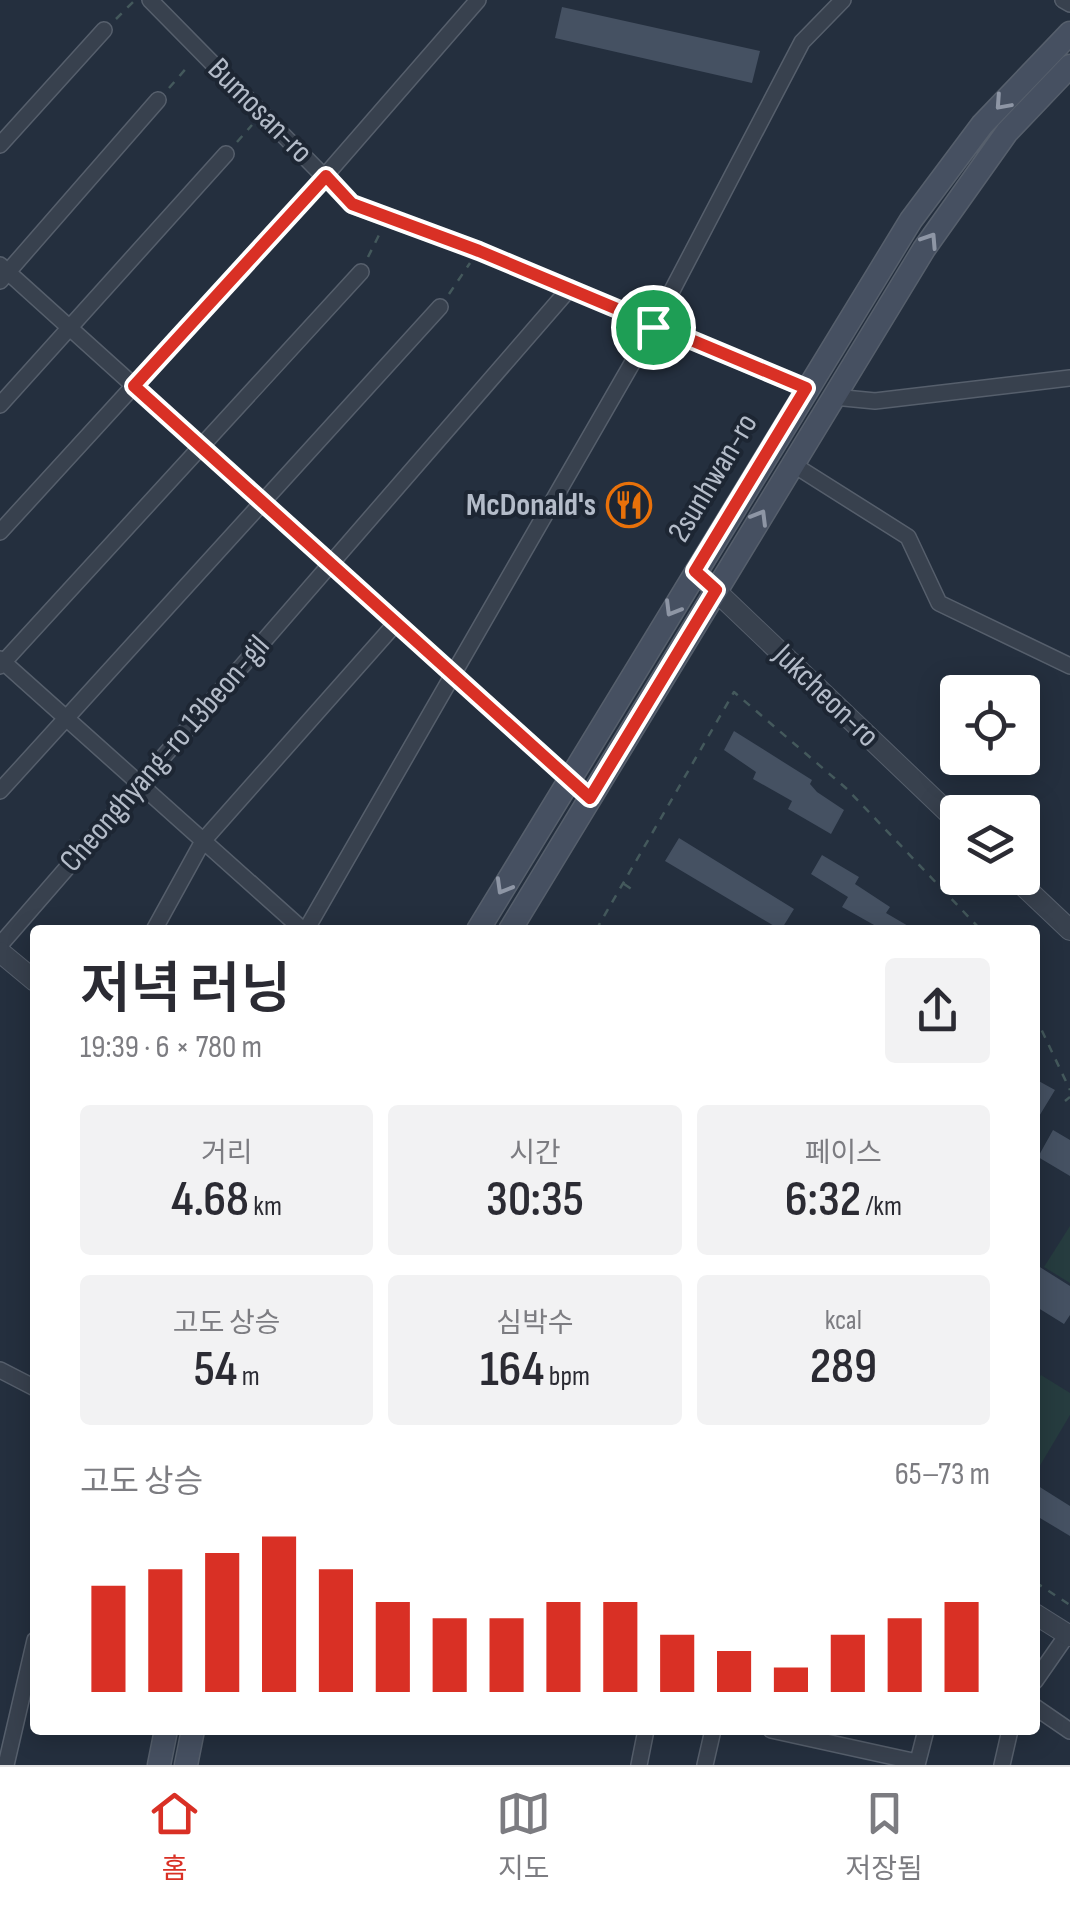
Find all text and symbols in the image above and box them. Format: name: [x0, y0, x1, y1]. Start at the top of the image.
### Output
street label: Bumosan-ro: [199, 50, 321, 172]
one-way arrow: [996, 91, 1014, 110]
one-way arrow: [918, 233, 937, 251]
pin: [611, 285, 696, 370]
icon: arrive: [626, 300, 681, 355]
street label: 2sunhwan-ro: [660, 407, 766, 549]
restaurant icon: McDonald's: [606, 482, 652, 528]
place label: McDonald's: [466, 486, 596, 525]
one-way arrow: [748, 510, 767, 528]
one-way arrow: [665, 598, 684, 616]
street label: Cheonghyang-ro 13beon-gil: [52, 628, 278, 880]
street label: Jukcheon-ro: [764, 636, 887, 756]
map controls: [940, 675, 1040, 895]
button: locate: [940, 675, 1040, 775]
button: layers: [940, 795, 1040, 895]
one-way arrow: [496, 876, 515, 894]
text: 저녁 러닝: [80, 957, 291, 1024]
button: share: [885, 958, 990, 1063]
text: 19:39 · 6 × 780 m: [80, 1028, 262, 1067]
text: 거리: [201, 1137, 252, 1170]
text: 시간: [509, 1137, 561, 1170]
text: 페이스: [805, 1137, 882, 1170]
text: 4.68: [171, 1170, 249, 1230]
text: 30:35: [486, 1170, 584, 1230]
text: 6:32: [785, 1170, 861, 1230]
text: km: [249, 1190, 282, 1223]
text: /km: [861, 1190, 902, 1223]
text: kcal: [825, 1304, 862, 1337]
text: 고도 상승: [173, 1307, 280, 1340]
text: 심박수: [496, 1307, 574, 1340]
text: 289: [810, 1337, 877, 1397]
text: 54: [194, 1340, 237, 1400]
text: 164: [480, 1340, 544, 1400]
text: m: [237, 1360, 260, 1393]
text: bpm: [544, 1360, 590, 1393]
text: 65–73 m: [895, 1455, 990, 1494]
text: 고도 상승: [80, 1463, 203, 1502]
tab: 홈: [147, 1786, 202, 1886]
tab: 지도: [496, 1786, 551, 1886]
tab: 저장됨: [846, 1786, 923, 1886]

